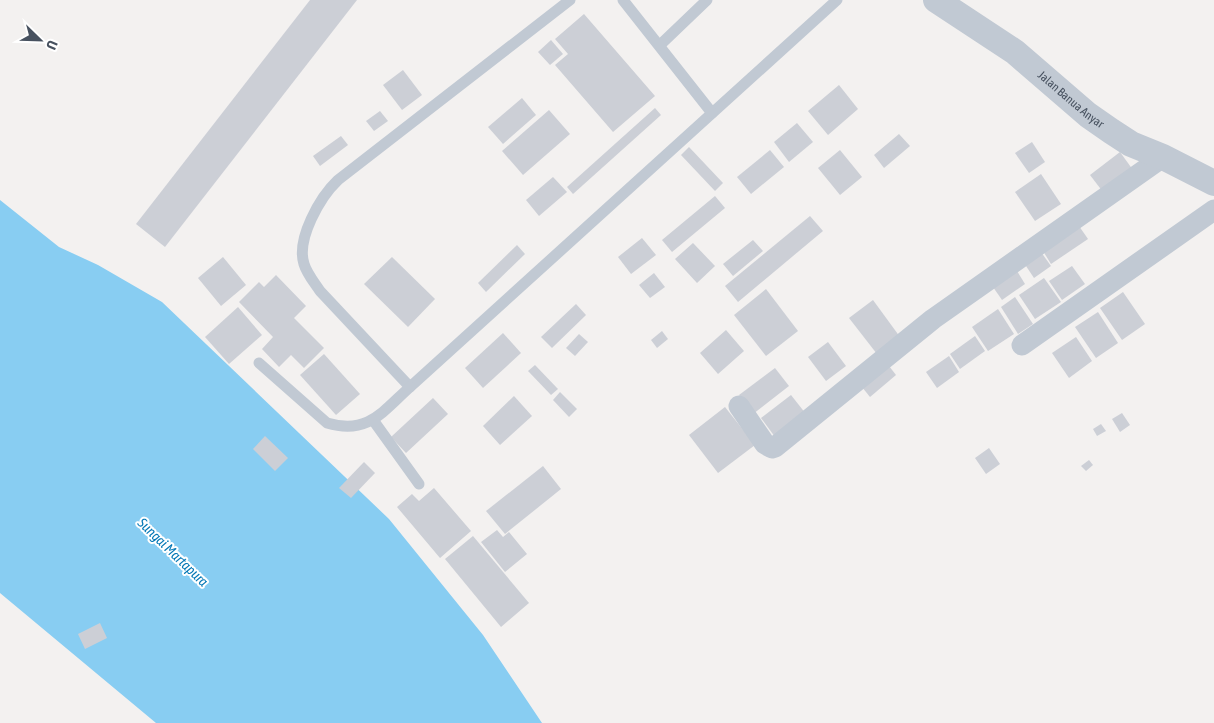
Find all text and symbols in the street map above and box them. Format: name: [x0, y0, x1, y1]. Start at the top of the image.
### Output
north arrow: [15, 15, 65, 65]
text: U: [43, 38, 61, 52]
street label: Jalan Banua Anyar: [1035, 68, 1107, 131]
water label: Sungai Martapura: [134, 514, 212, 590]

